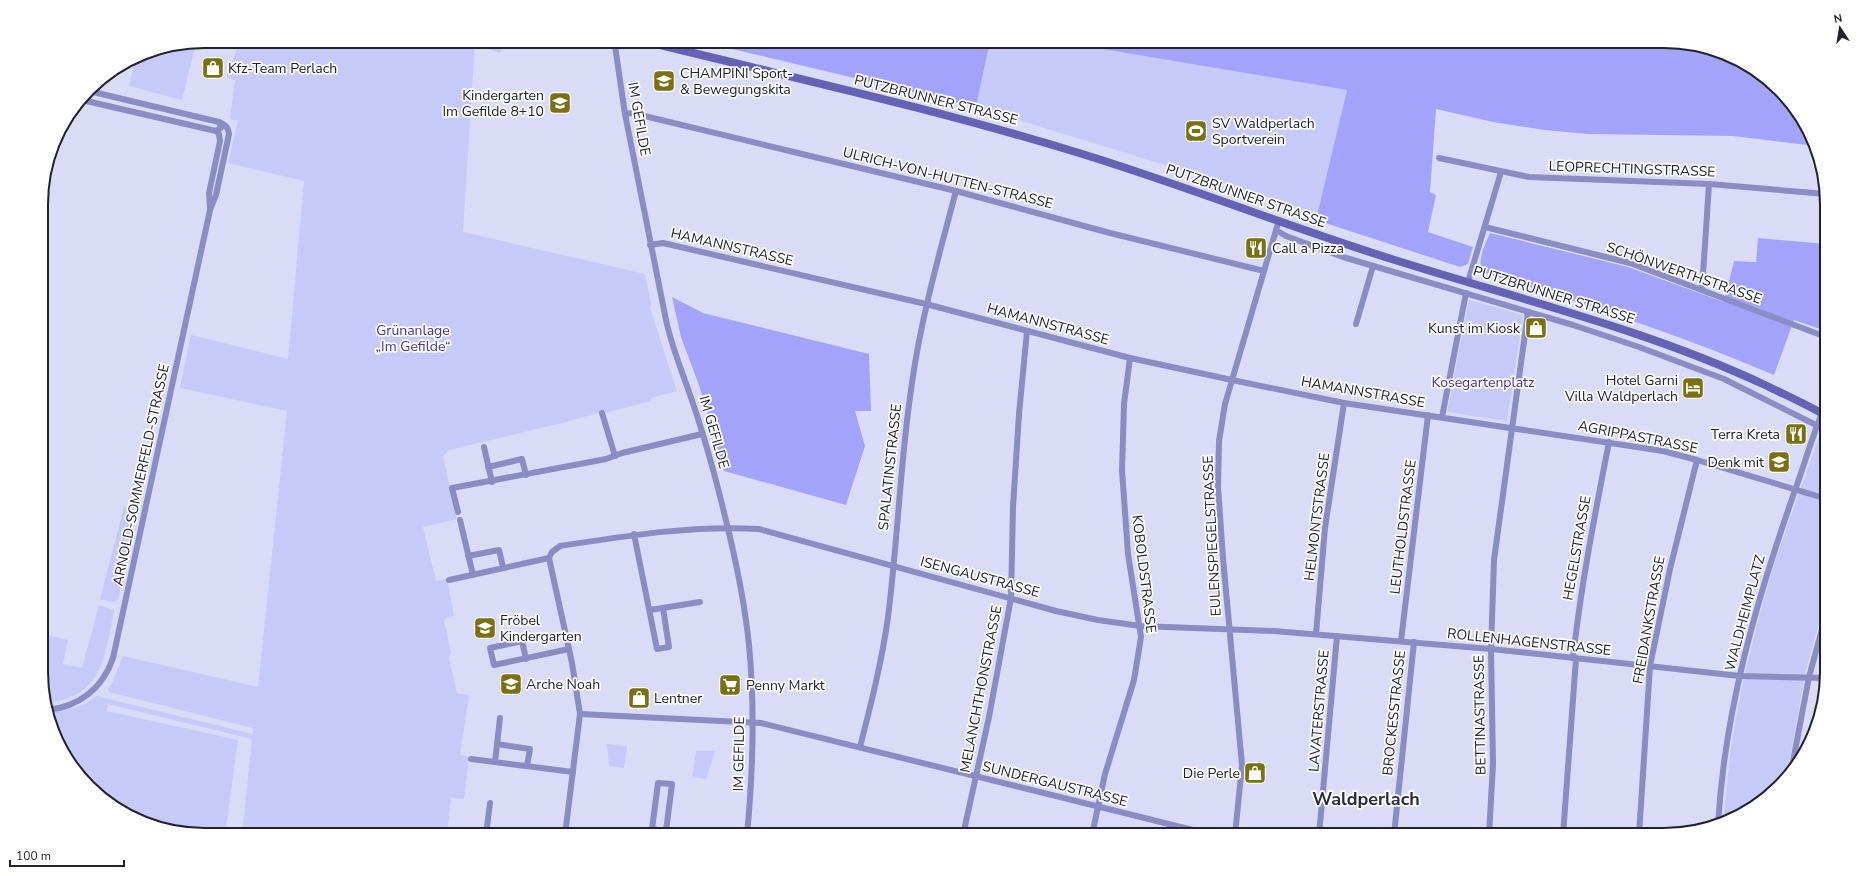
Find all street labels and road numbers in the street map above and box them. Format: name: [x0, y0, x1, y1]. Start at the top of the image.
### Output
street label: PUTZBRUNNER STRASSE: [852, 70, 1020, 130]
street label: IM GEFILDE: [623, 80, 655, 158]
street label: ULRICH-VON-HUTTEN-STRASSE: [841, 143, 1055, 213]
street label: LEOPRECHTINGSTRASSE: [1548, 157, 1716, 181]
street label: PUTZBRUNNER STRASSE: [1163, 160, 1329, 232]
street label: HAMANNSTRASSE: [669, 224, 795, 270]
street label: SCHÖNWERTHSTRASSE: [1604, 237, 1764, 309]
street label: PUTZBRUNNER STRASSE: [1471, 261, 1637, 329]
street label: HAMANNSTRASSE: [985, 299, 1111, 349]
street label: ARNOLD-SOMMERFELD-STRASSE: [108, 362, 174, 588]
street label: HAMANNSTRASSE: [1300, 372, 1426, 412]
street label: IM GEFILDE: [695, 393, 733, 471]
street label: SPALATINSTRASSE: [874, 403, 906, 531]
street label: AGRIPPASTRASSE: [1577, 416, 1699, 458]
street label: HELMONTSTRASSE: [1300, 452, 1334, 582]
street label: EULENSPIEGELSTRASSE: [1198, 455, 1226, 617]
street label: LEUTHOLDSTRASSE: [1385, 459, 1421, 595]
street label: HEGELSTRASSE: [1558, 494, 1596, 602]
street label: KOBOLDSTRASSE: [1127, 514, 1161, 634]
street label: ISENGAUSTRASSE: [918, 552, 1042, 602]
street label: WALDHEIMPLATZ: [1720, 553, 1770, 673]
street label: FREIDANKSTRASSE: [1628, 555, 1670, 685]
street label: MELANCHTHONSTRASSE: [955, 604, 1007, 774]
street label: ROLLENHAGENSTRASSE: [1446, 624, 1612, 660]
street label: LAVATERSTRASSE: [1304, 649, 1334, 773]
street label: BROCKESSTRASSE: [1378, 649, 1410, 777]
street label: BETTINASTRASSE: [1469, 655, 1491, 775]
street label: IM GEFILDE: [729, 716, 749, 792]
street label: SUNDERGAUSTRASSE: [980, 757, 1130, 811]

